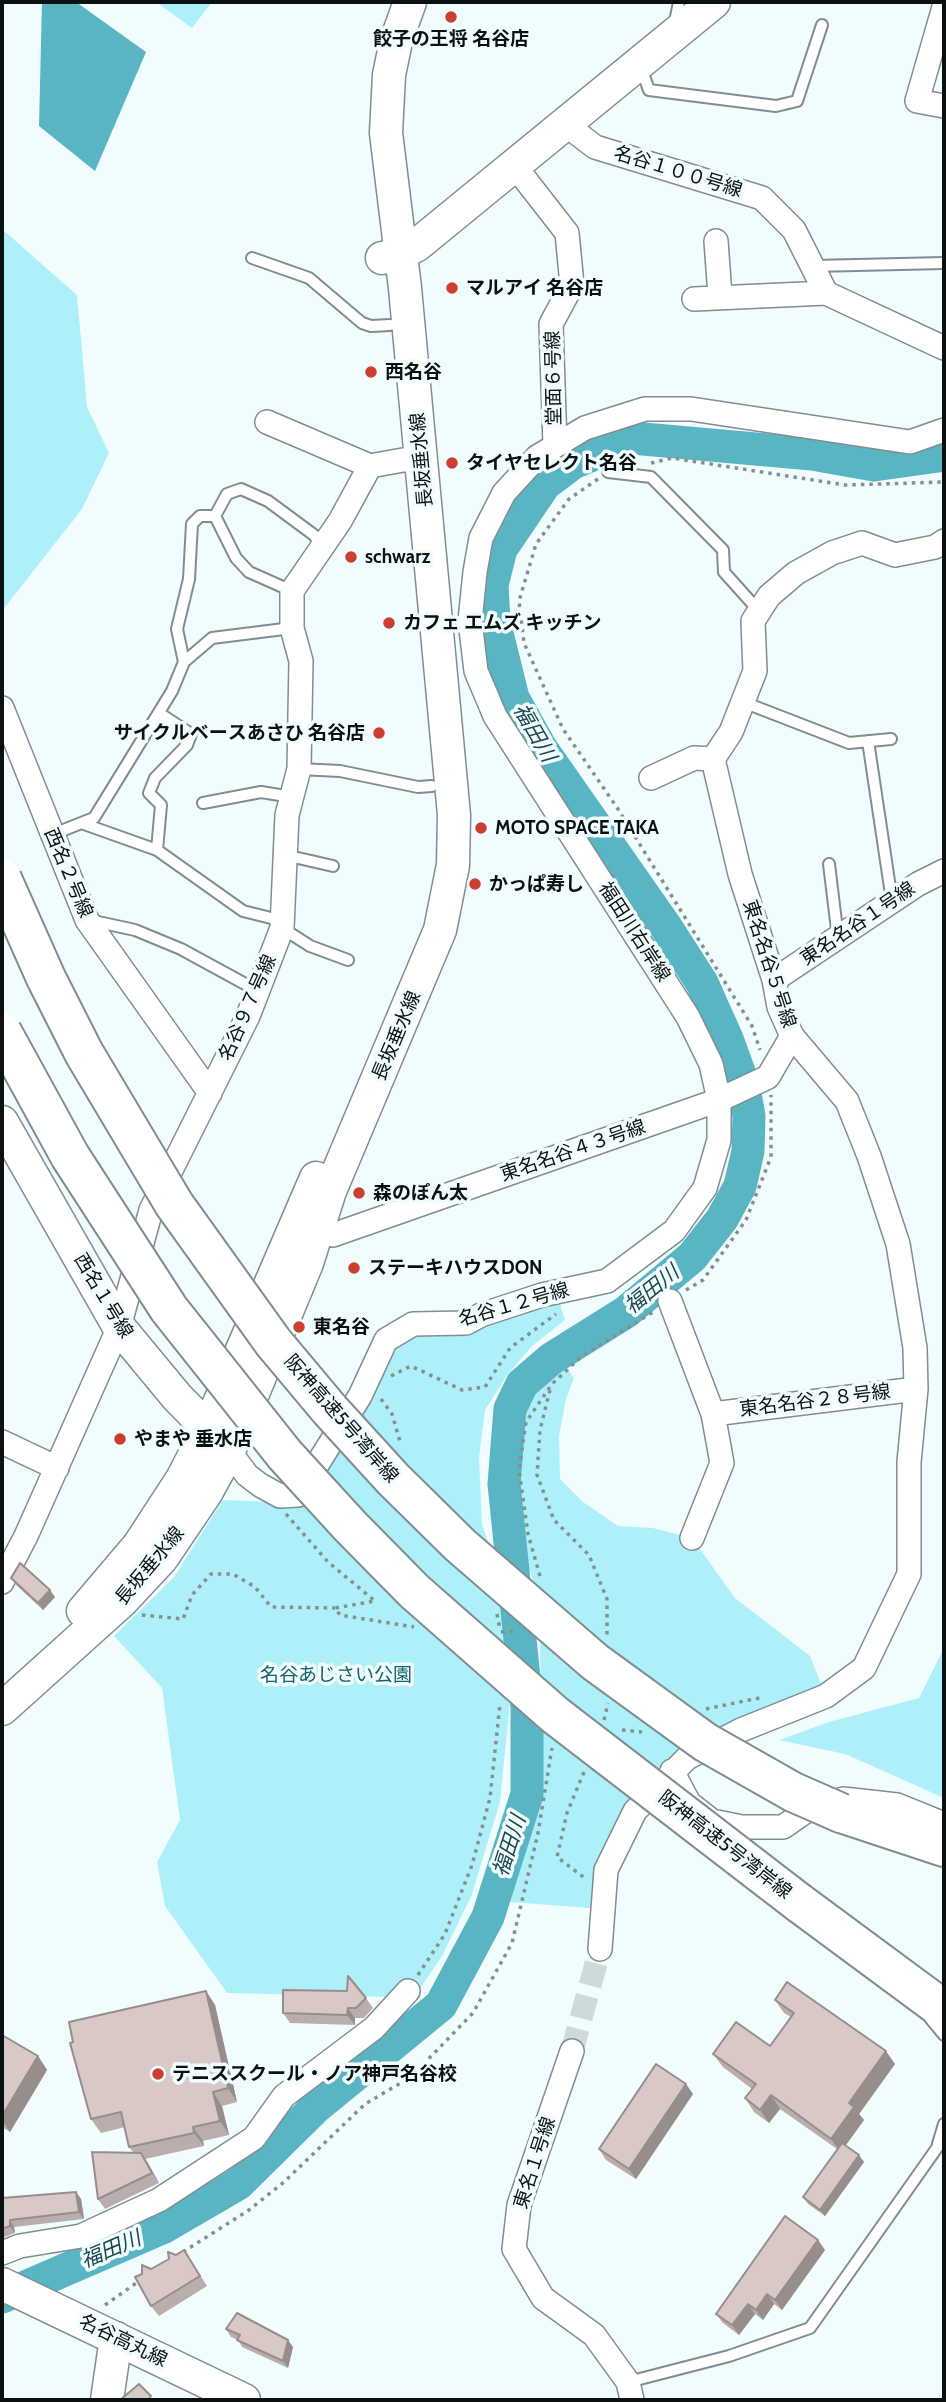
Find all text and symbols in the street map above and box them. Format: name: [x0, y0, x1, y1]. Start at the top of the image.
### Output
marker: 餃子の王将 名谷店: [443, 9, 459, 25]
place label: 餃子の王将 名谷店: [373, 28, 529, 50]
street label: 名谷１００号線: [611, 142, 745, 202]
place label: マルアイ 名谷店: [466, 277, 603, 299]
marker: マルアイ 名谷店: [444, 280, 460, 296]
street label: 堂面６号線: [542, 330, 566, 426]
place label: 西名谷: [385, 361, 442, 383]
marker: 西名谷: [363, 364, 379, 380]
street label: 長坂垂水線: [407, 412, 437, 508]
place label: タイヤセレクト名谷: [466, 452, 637, 474]
marker: タイヤセレクト名谷: [444, 455, 460, 471]
place label: schwarz: [365, 546, 430, 568]
marker: schwarz: [343, 549, 359, 565]
place label: カフェ エムズ キッチン: [403, 612, 602, 634]
marker: カフェ エムズ キッチン: [381, 615, 397, 631]
water label: 福田川: [507, 699, 561, 767]
place label: サイクルベースあさひ 名谷店: [114, 722, 365, 744]
marker: サイクルベースあさひ 名谷店: [371, 725, 387, 741]
place label: MOTO SPACE TAKA: [495, 817, 659, 839]
marker: MOTO SPACE TAKA: [473, 820, 489, 836]
street label: 西名２号線: [39, 825, 97, 921]
place label: かっぱ寿し: [489, 873, 584, 895]
marker: かっぱ寿し: [467, 876, 483, 892]
street label: 東名名谷１号線: [796, 877, 920, 971]
street label: 福田川右岸線: [593, 878, 675, 986]
street label: 東名名谷５号線: [738, 897, 800, 1031]
street label: 名谷９７号線: [214, 951, 282, 1065]
street label: 長坂垂水線: [368, 988, 426, 1084]
street label: 東名名谷４３号線: [497, 1115, 649, 1187]
place label: 森のぽん太: [373, 1182, 468, 1204]
marker: 森のぽん太: [351, 1185, 367, 1201]
street label: 西名１号線: [69, 1249, 137, 1343]
place label: ステーキハウスDON: [368, 1257, 543, 1279]
marker: ステーキハウスDON: [346, 1260, 362, 1276]
water label: 福田川: [620, 1260, 684, 1320]
street label: 名谷１２号線: [456, 1278, 572, 1332]
place label: 東名谷: [313, 1316, 370, 1338]
marker: 東名谷: [291, 1319, 307, 1335]
street label: 阪神高速5号湾岸線: [279, 1350, 403, 1488]
street label: 東名名谷２８号線: [738, 1380, 892, 1422]
place label: やまや 垂水店: [134, 1428, 252, 1450]
marker: やまや 垂水店: [112, 1431, 128, 1447]
street label: 長坂垂水線: [111, 1522, 189, 1610]
park label: 名谷あじさい公園: [260, 1664, 412, 1686]
street label: 阪神高速5号湾岸線: [654, 1786, 796, 1904]
water label: 福田川: [488, 1812, 532, 1880]
place label: テニススクール・ノア神戸名谷校: [172, 2063, 457, 2085]
marker: テニススクール・ノア神戸名谷校: [150, 2066, 166, 2082]
street label: 東名１号線: [509, 2114, 561, 2212]
water label: 福田川: [77, 2226, 145, 2274]
street label: 名谷高丸線: [75, 2310, 171, 2372]

